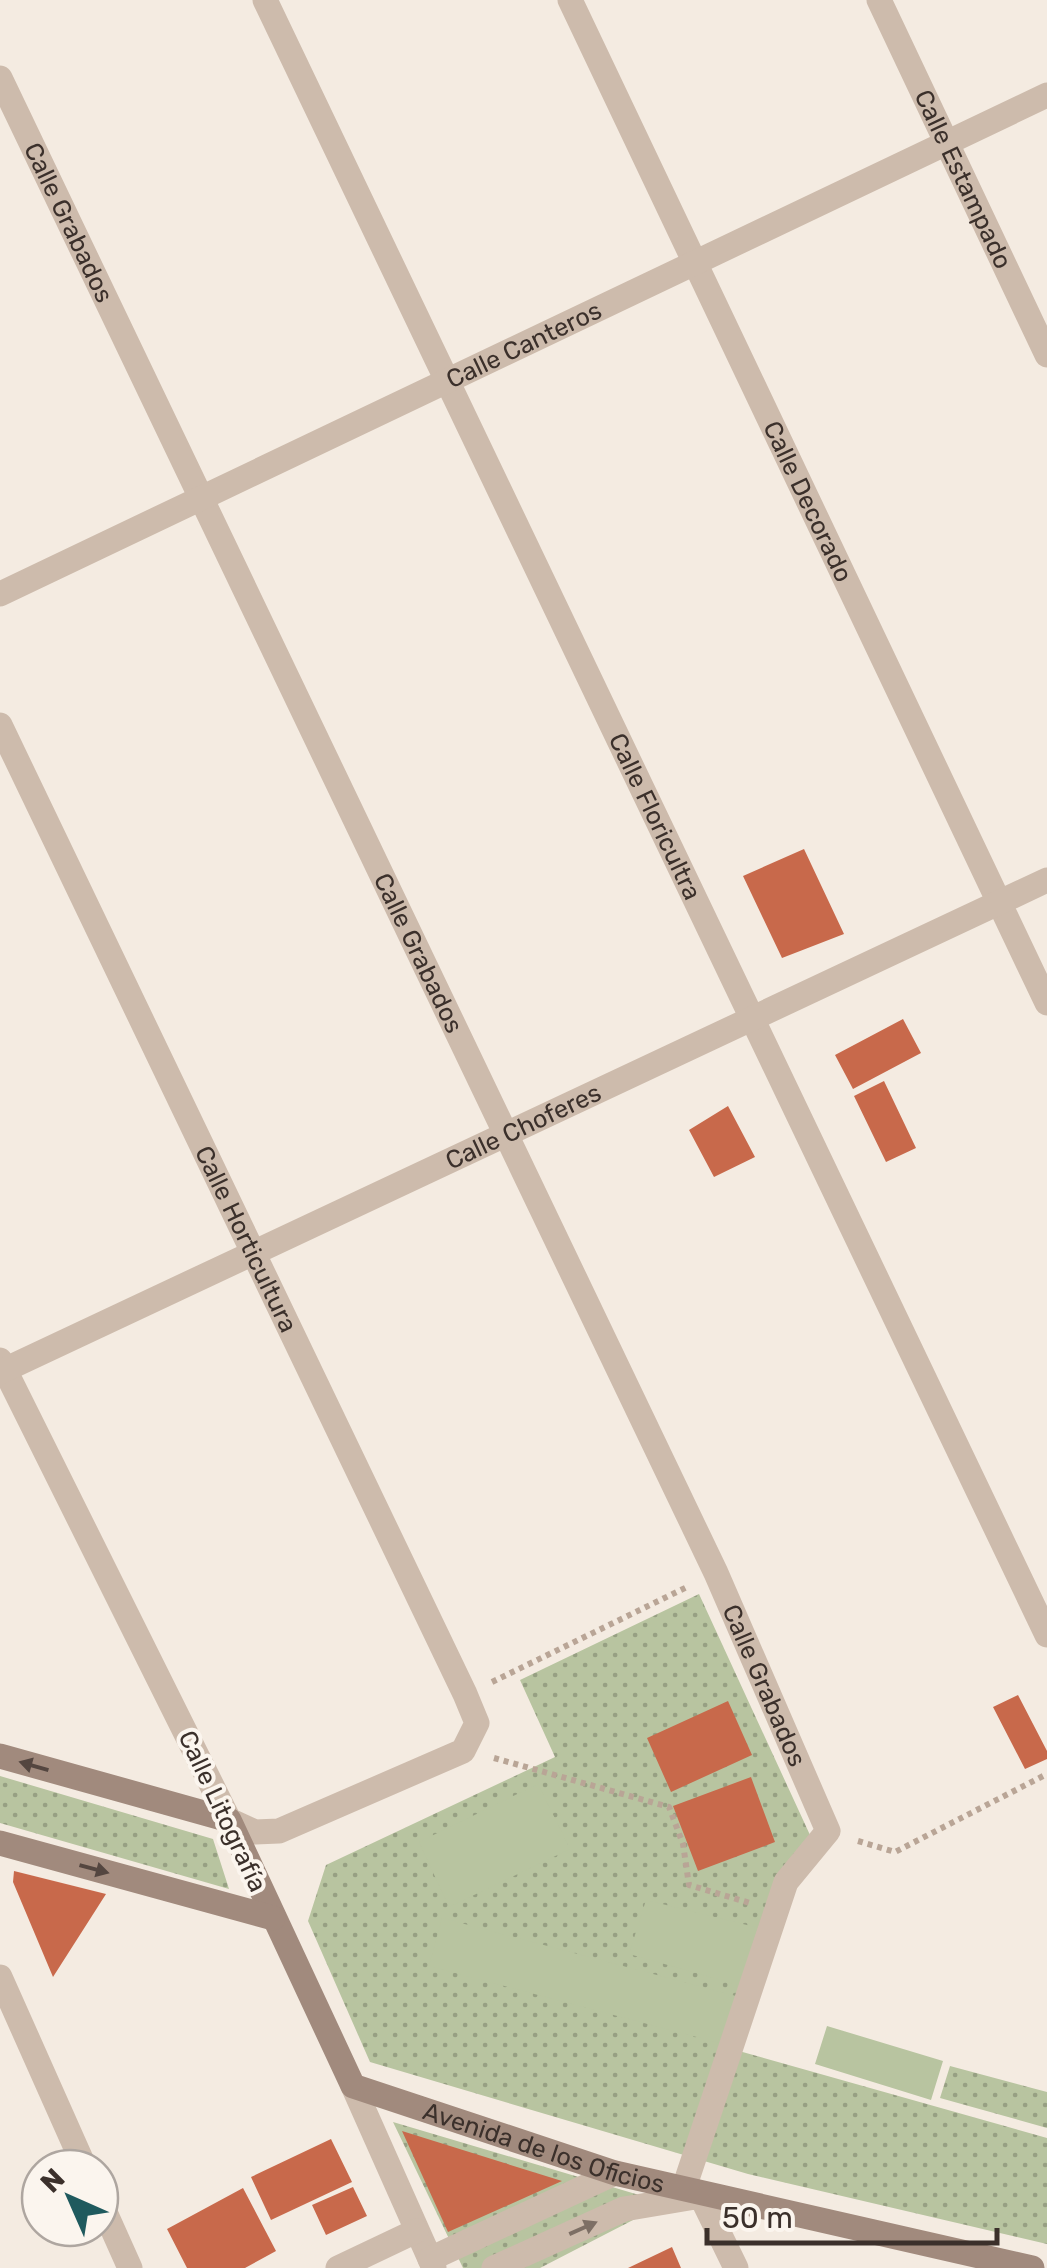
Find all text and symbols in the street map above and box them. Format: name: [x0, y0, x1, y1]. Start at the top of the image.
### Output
street label: Calle Estampado: [909, 85, 1018, 273]
street label: Calle Grabados: [18, 138, 119, 307]
street label: Calle Canteros: [442, 296, 606, 394]
street label: Calle Decorado: [757, 416, 858, 586]
street label: Calle Floricultra: [603, 729, 707, 905]
street label: Calle Grabados: [368, 868, 469, 1038]
street label: Calle Choferes: [441, 1078, 606, 1176]
street label: Calle Horticultura: [189, 1141, 303, 1337]
street label: Calle Grabados: [716, 1600, 812, 1771]
street label: Calle Litografía: [173, 1726, 273, 1896]
one-way arrow: [18, 1757, 49, 1773]
one-way arrow: [79, 1862, 110, 1877]
street label: Avenida de los Oficios: [419, 2096, 667, 2199]
north arrow: [20, 2148, 120, 2248]
text: N: [34, 2162, 71, 2199]
scale bar: [707, 2183, 997, 2245]
text: 50 m: [722, 2200, 793, 2236]
one-way arrow: [569, 2219, 598, 2236]

